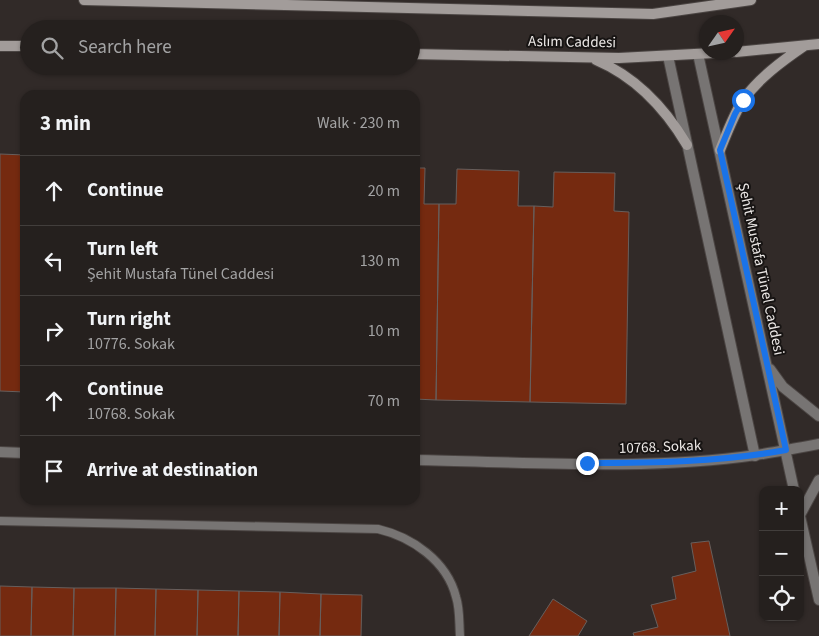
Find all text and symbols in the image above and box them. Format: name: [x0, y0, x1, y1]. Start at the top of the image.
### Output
north arrow: [699, 15, 744, 60]
search box: [20, 20, 420, 75]
street label: Aslım Caddesi: [528, 31, 616, 53]
icon: search: [38, 34, 66, 62]
text: Search here: [78, 34, 172, 61]
route start: [732, 89, 755, 112]
text: 3 min: [40, 108, 91, 138]
text: Walk · 230 m: [317, 112, 400, 134]
icon: ahead: [40, 177, 68, 205]
text: Continue: [87, 177, 164, 204]
text: 20 m: [368, 180, 400, 202]
street label: Şehit Mustafa Tünel Caddesi: [732, 181, 790, 357]
text: Turn left: [87, 236, 158, 263]
icon: left: [40, 247, 68, 275]
text: 130 m: [360, 250, 400, 272]
text: Şehit Mustafa Tünel Caddesi: [87, 263, 274, 285]
text: Turn right: [87, 306, 171, 333]
icon: right: [40, 317, 68, 345]
text: 10 m: [368, 320, 400, 342]
text: 10776. Sokak: [87, 333, 175, 355]
text: Continue: [87, 376, 164, 403]
icon: ahead: [40, 387, 68, 415]
text: 70 m: [368, 390, 400, 412]
text: 10768. Sokak: [87, 403, 175, 425]
street label: 10768. Sokak: [618, 435, 702, 459]
route end: [576, 452, 599, 475]
icon: arrive: [40, 457, 68, 485]
text: Arrive at destination: [87, 457, 258, 484]
map controls: [759, 486, 804, 621]
button: +: [759, 486, 804, 531]
button: −: [759, 531, 804, 576]
button: locate: [759, 576, 804, 621]

